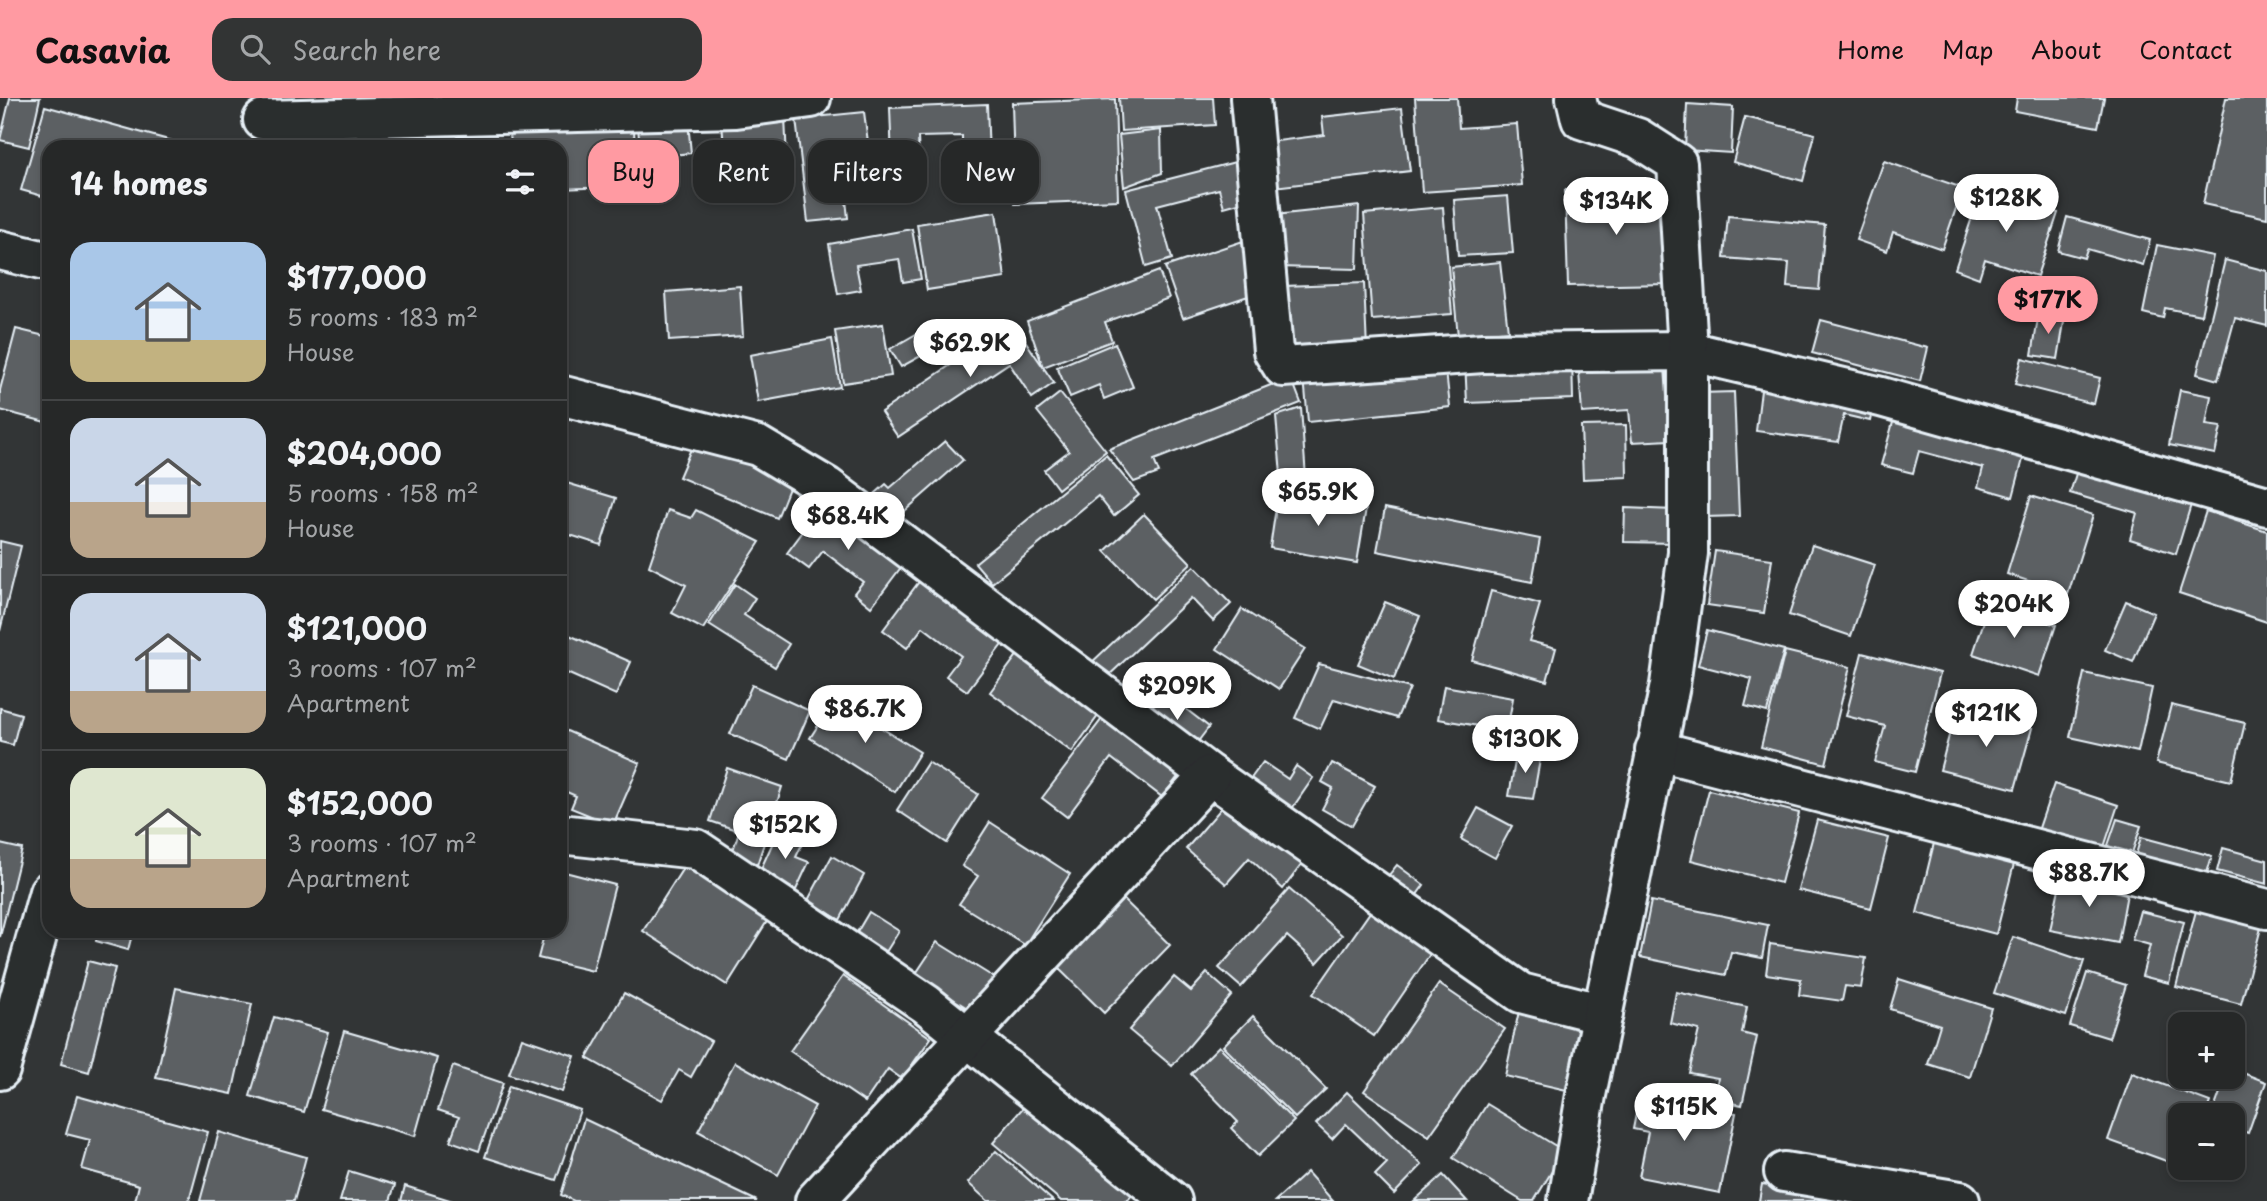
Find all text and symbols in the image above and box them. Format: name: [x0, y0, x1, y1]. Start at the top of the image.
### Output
search box: [212, 18, 702, 81]
text: Casavia: [35, 24, 170, 74]
icon: search: [236, 30, 274, 68]
text: Search here: [292, 30, 441, 69]
text: Home: [1837, 31, 1904, 67]
text: Map: [1942, 31, 1993, 67]
text: About: [2031, 31, 2101, 67]
text: Contact: [2139, 31, 2232, 67]
chip: Buy: [588, 140, 679, 203]
chip: Rent: [693, 140, 794, 203]
chip: Filters: [808, 140, 927, 203]
chip: New: [941, 140, 1039, 203]
text: 14 homes: [70, 160, 208, 205]
icon: filters: [501, 163, 539, 201]
pin: $128K: [1957, 174, 2055, 234]
pin: $134K: [1567, 178, 1665, 237]
text: $128K: [1970, 179, 2042, 214]
text: $134K: [1579, 182, 1653, 217]
text: $177,000: [287, 254, 427, 299]
icon: home: [126, 270, 210, 354]
pin: $177K: [1999, 276, 2097, 336]
text: $177K: [2014, 281, 2082, 316]
text: 5 rooms · 183 m²: [287, 299, 478, 334]
pin: $62.9K: [913, 320, 1027, 379]
text: $62.9K: [929, 324, 1011, 359]
text: House: [287, 334, 354, 369]
text: $204,000: [287, 430, 442, 475]
icon: home: [126, 446, 210, 530]
pin: $65.9K: [1261, 468, 1375, 528]
text: $65.9K: [1278, 473, 1358, 508]
text: 5 rooms · 158 m²: [287, 475, 479, 510]
pin: $68.4K: [791, 492, 905, 552]
text: $68.4K: [807, 497, 889, 532]
text: House: [287, 510, 354, 545]
pin: $204K: [1965, 580, 2063, 640]
text: $204K: [1974, 585, 2054, 620]
text: $121,000: [287, 605, 427, 650]
icon: home: [126, 621, 210, 705]
text: 3 rooms · 107 m²: [287, 650, 477, 685]
pin: $209K: [1128, 662, 1226, 722]
text: $209K: [1138, 667, 1216, 702]
text: Apartment: [287, 685, 410, 720]
pin: $86.7K: [808, 686, 922, 745]
text: $86.7K: [824, 690, 906, 725]
pin: $121K: [1937, 690, 2035, 749]
text: $121K: [1951, 694, 2021, 729]
pin: $130K: [1476, 716, 1574, 775]
text: $130K: [1488, 720, 1562, 755]
text: $152,000: [287, 780, 433, 825]
icon: home: [126, 796, 210, 880]
pin: $152K: [736, 802, 834, 861]
text: $152K: [749, 806, 821, 841]
text: 3 rooms · 107 m²: [287, 825, 477, 860]
pin: $88.7K: [2032, 850, 2146, 909]
text: $88.7K: [2049, 854, 2129, 889]
text: Apartment: [287, 860, 410, 895]
map controls: [2168, 1012, 2245, 1180]
button: +: [2168, 1012, 2245, 1089]
pin: $115K: [1635, 1084, 1733, 1143]
text: $115K: [1650, 1088, 1718, 1123]
button: −: [2168, 1103, 2245, 1180]

